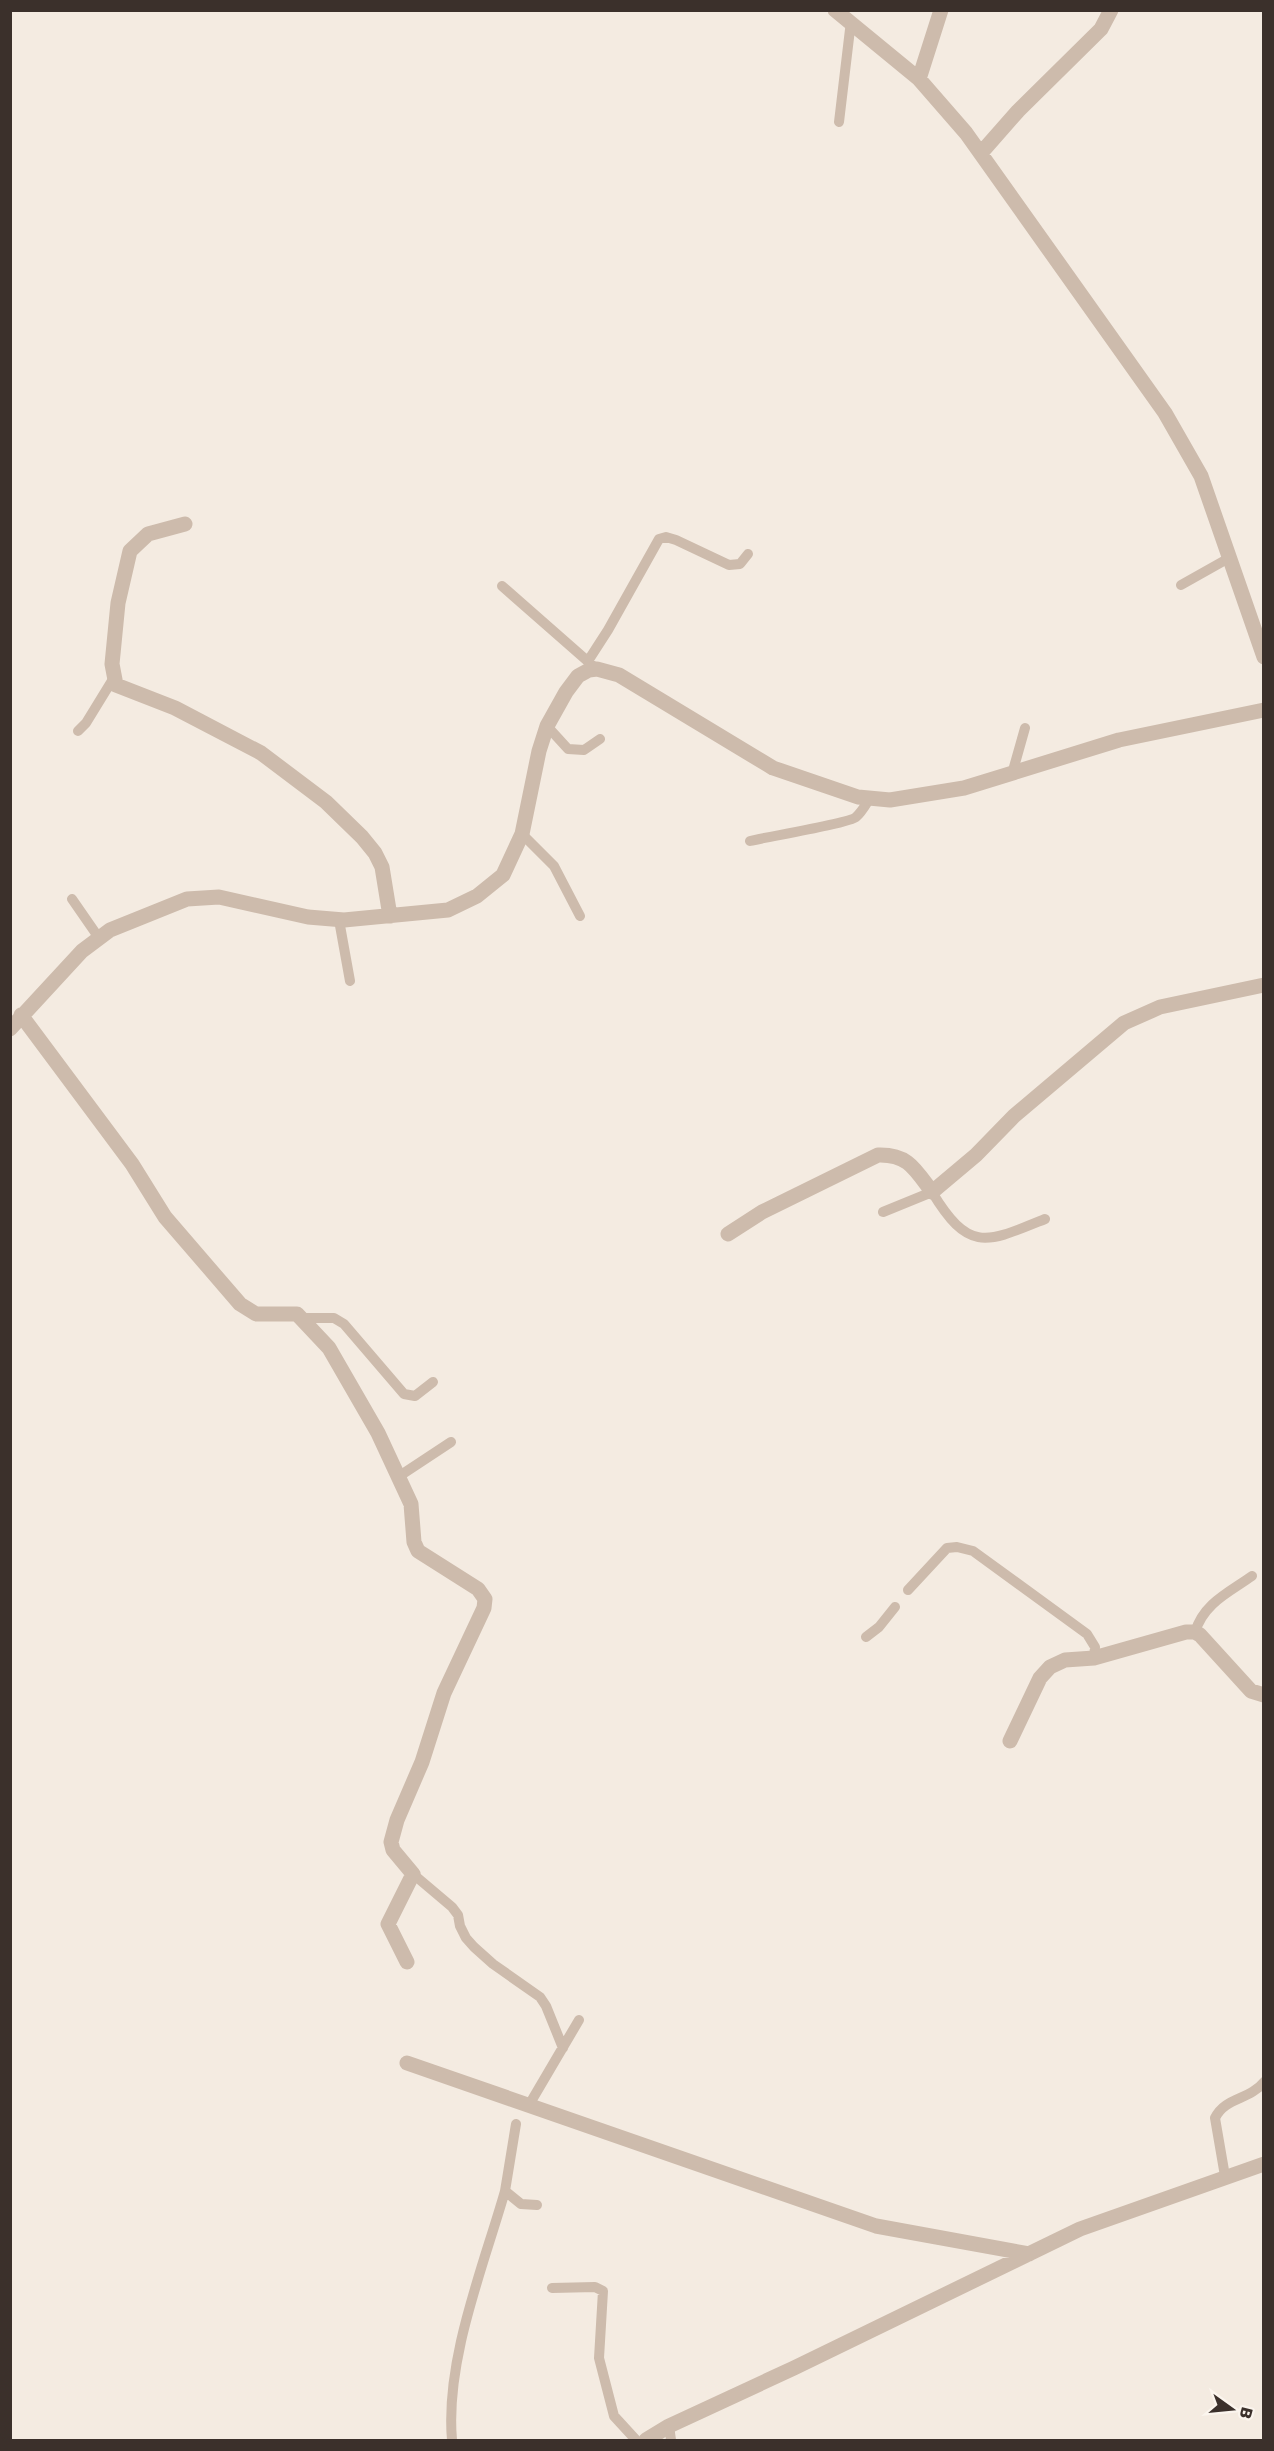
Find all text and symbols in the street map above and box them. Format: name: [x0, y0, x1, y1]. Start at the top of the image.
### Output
north arrow: [1202, 2379, 1262, 2439]
text: B: [1235, 2405, 1257, 2421]

